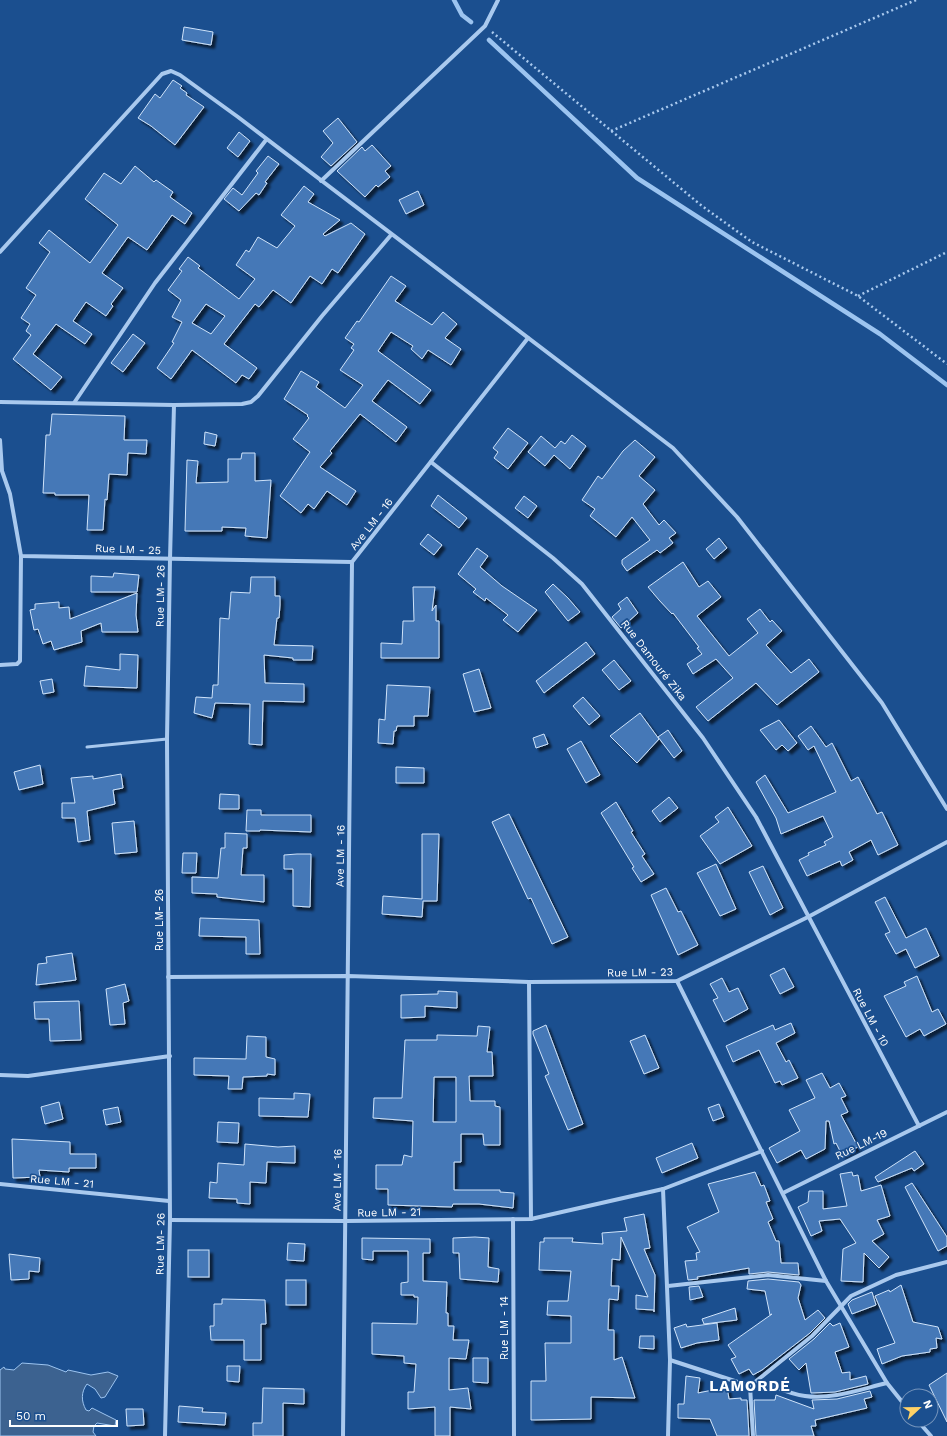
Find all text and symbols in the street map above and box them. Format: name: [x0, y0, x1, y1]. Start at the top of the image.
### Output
street label: Ave LM - 16: [347, 495, 396, 553]
street label: Rue LM - 25: [95, 542, 161, 557]
street label: Rue LM- 26: [153, 564, 168, 627]
street label: Rue Damouré Zika: [618, 617, 689, 703]
street label: Ave LM - 16: [333, 824, 348, 887]
street label: Rue LM- 26: [153, 888, 166, 951]
street label: Rue LM - 23: [607, 965, 673, 980]
street label: Rue LM - 10: [850, 986, 891, 1049]
street label: Rue LM-19: [833, 1126, 890, 1163]
street label: Ave LM - 16: [330, 1148, 345, 1211]
street label: Rue LM - 21: [30, 1172, 94, 1191]
street label: Rue LM - 21: [357, 1205, 421, 1220]
street label: Rue LM- 26: [153, 1212, 168, 1275]
street label: Rue LM - 14: [498, 1296, 511, 1360]
district label: LAMORDÉ: [709, 1377, 791, 1395]
north arrow: [899, 1388, 939, 1428]
text: N: [920, 1398, 935, 1411]
scale bar: [10, 1402, 117, 1428]
text: 50 m: [16, 1409, 46, 1423]

